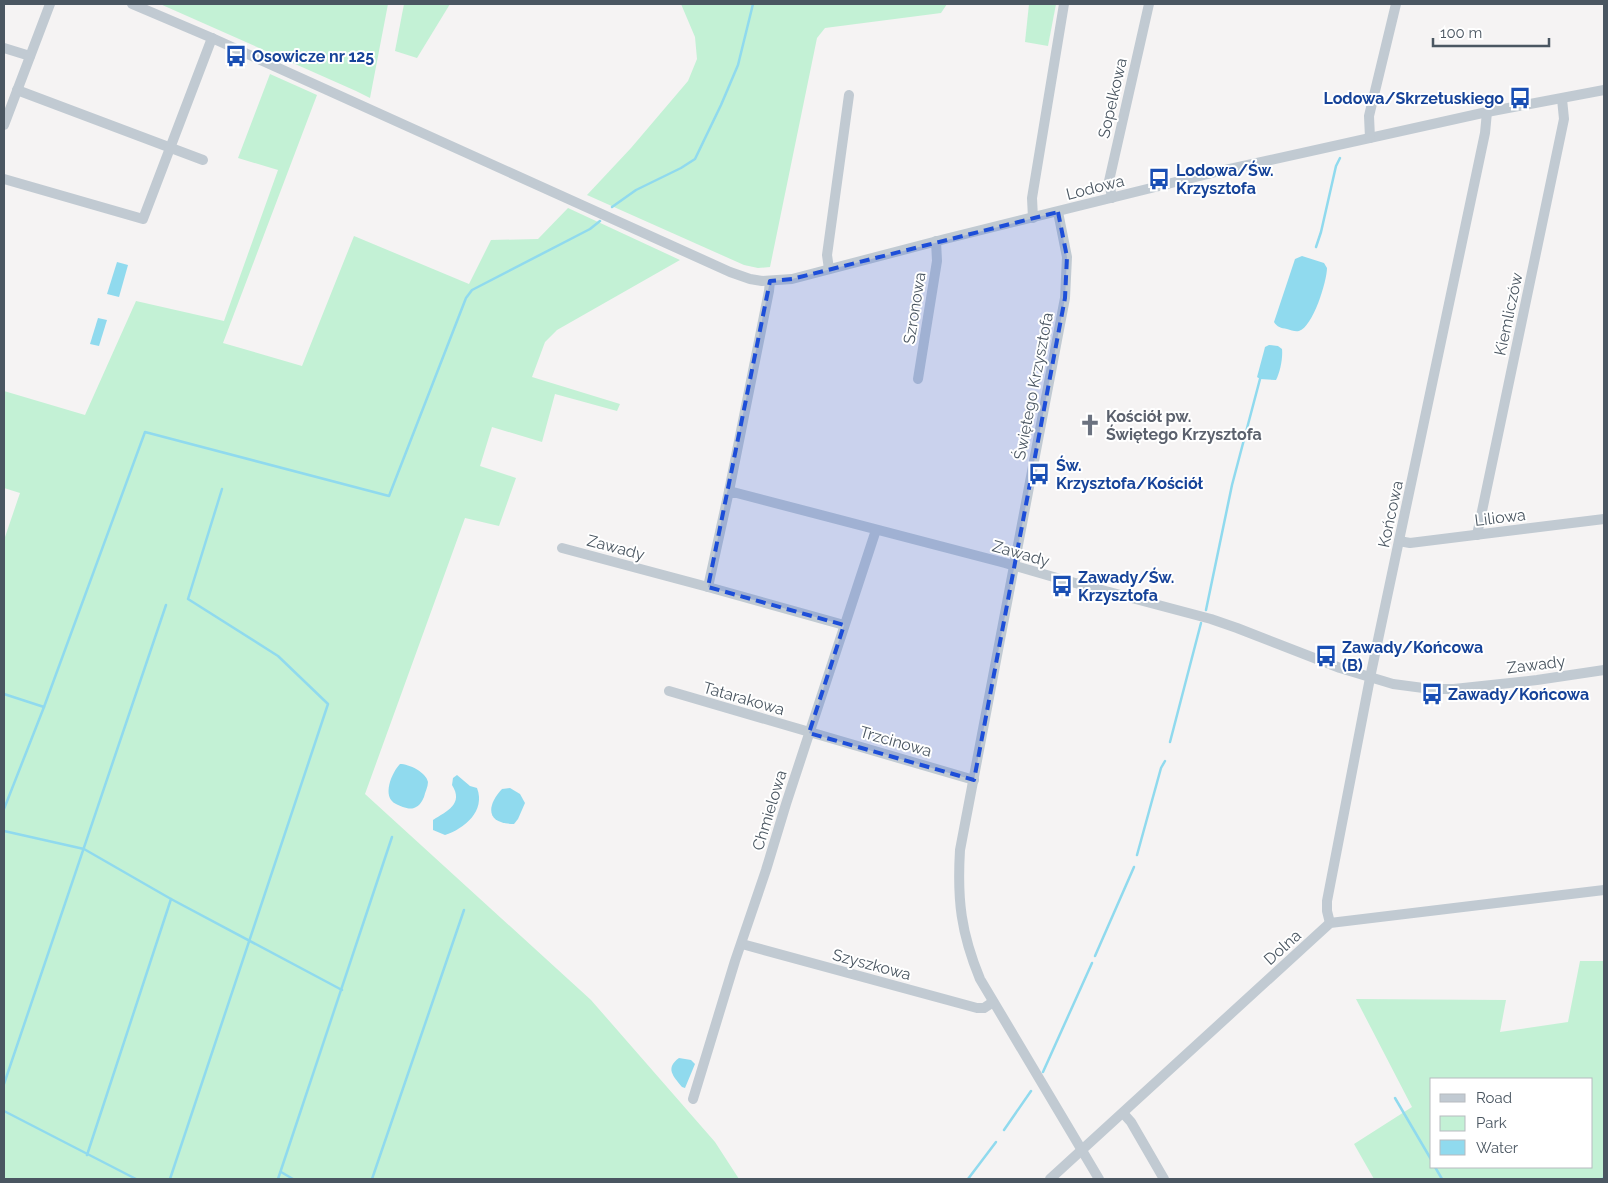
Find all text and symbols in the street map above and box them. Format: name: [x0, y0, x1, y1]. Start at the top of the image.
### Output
scale bar: [1433, 15, 1549, 47]
text: 100 m: [1440, 24, 1482, 42]
bus stop icon: Osowicze nr 125: [223, 43, 249, 69]
place label: Osowicze nr 125: [252, 47, 374, 66]
street label: Sopelkowa: [1094, 56, 1131, 140]
bus stop icon: Lodowa/Skrzetuskiego: [1507, 85, 1533, 111]
place label: Lodowa/Skrzetuskiego: [1323, 89, 1504, 108]
place label: Lodowa/Św. Krzysztofa: [1176, 160, 1274, 198]
bus stop icon: Lodowa/Św. Krzysztofa: [1146, 166, 1172, 192]
street label: Lodowa: [1064, 171, 1126, 204]
street label: Szronowa: [899, 271, 930, 345]
street label: Kiemliczów: [1490, 271, 1527, 357]
street label: Świętego Krzysztofa: [1009, 311, 1057, 461]
place label: Kościół pw. Świętego Krzysztofa: [1106, 407, 1262, 444]
church icon: Kościół pw. Świętego Krzysztofa: [1077, 412, 1103, 438]
place label: Św. Krzysztofa/Kościół: [1056, 455, 1204, 493]
bus stop icon: Św. Krzysztofa/Kościół: [1026, 461, 1052, 487]
street label: Końcowa: [1374, 479, 1407, 549]
street label: Liliowa: [1473, 505, 1527, 530]
street label: Zawady: [585, 531, 647, 564]
street label: Zawady: [990, 536, 1052, 571]
place label: Zawady/Św. Krzysztofa: [1078, 567, 1174, 605]
bus stop icon: Zawady/Św. Krzysztofa: [1049, 573, 1075, 599]
place label: Zawady/Końcowa (B): [1342, 638, 1483, 675]
bus stop icon: Zawady/Końcowa (B): [1313, 643, 1339, 669]
street label: Zawady: [1506, 651, 1567, 678]
street label: Tatarakowa: [701, 678, 787, 719]
bus stop icon: Zawady/Końcowa: [1419, 681, 1445, 707]
place label: Zawady/Końcowa: [1448, 685, 1589, 704]
street label: Trzcinowa: [858, 722, 934, 761]
street label: Chmielowa: [748, 768, 791, 853]
street label: Dolna: [1260, 926, 1305, 969]
street label: Szyszkowa: [831, 945, 913, 984]
legend: [1430, 1078, 1593, 1168]
text: Road: [1476, 1089, 1512, 1107]
text: Park: [1476, 1114, 1507, 1132]
text: Water: [1476, 1139, 1519, 1157]

